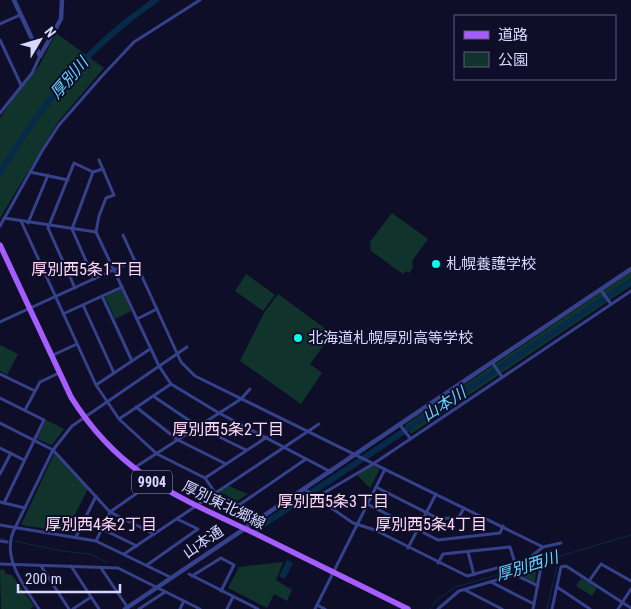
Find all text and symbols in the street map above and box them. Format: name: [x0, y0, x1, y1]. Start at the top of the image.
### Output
north arrow: [15, 15, 65, 65]
legend: [454, 15, 616, 80]
text: N: [41, 24, 59, 40]
text: 道路: [498, 26, 528, 44]
text: 公園: [498, 51, 528, 69]
water label: 厚別川: [46, 52, 93, 102]
place label: 札幌養護学校: [446, 255, 536, 273]
marker: 札幌養護学校: [430, 258, 442, 270]
district label: 厚別西5条1丁目: [31, 260, 143, 279]
place label: 北海道札幌厚別高等学校: [308, 329, 473, 347]
marker: 北海道札幌厚別高等学校: [292, 332, 304, 344]
water label: 山本川: [419, 382, 471, 425]
district label: 厚別西5条2丁目: [172, 420, 284, 439]
road number: 9904: [132, 471, 172, 494]
street label: 厚別東北郷線: [180, 477, 268, 533]
district label: 厚別西5条3丁目: [277, 492, 389, 511]
district label: 厚別西4条2丁目: [45, 515, 157, 534]
district label: 厚別西5条4丁目: [375, 515, 487, 534]
street label: 山本通: [179, 522, 227, 562]
water label: 厚別西川: [494, 547, 562, 584]
scale bar: [18, 562, 120, 594]
text: 200 m: [25, 570, 62, 588]

